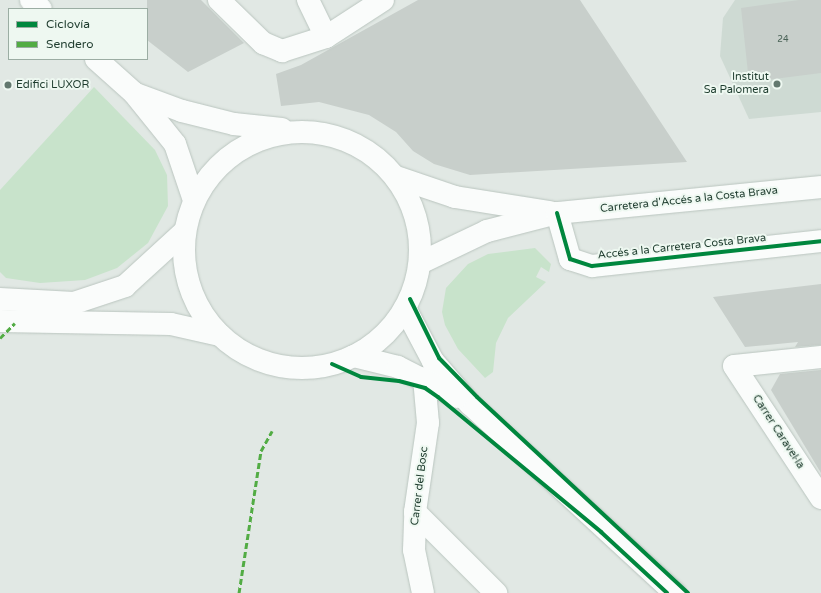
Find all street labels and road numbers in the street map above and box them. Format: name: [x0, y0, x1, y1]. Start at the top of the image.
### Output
street label: Carretera d'Accés a la Costa Brava: [599, 184, 779, 216]
street label: Accés a la Carretera Costa Brava: [597, 232, 767, 262]
street label: Carrer Caravel·la: [749, 393, 807, 471]
street label: Carrer del Bosc: [409, 446, 431, 526]

